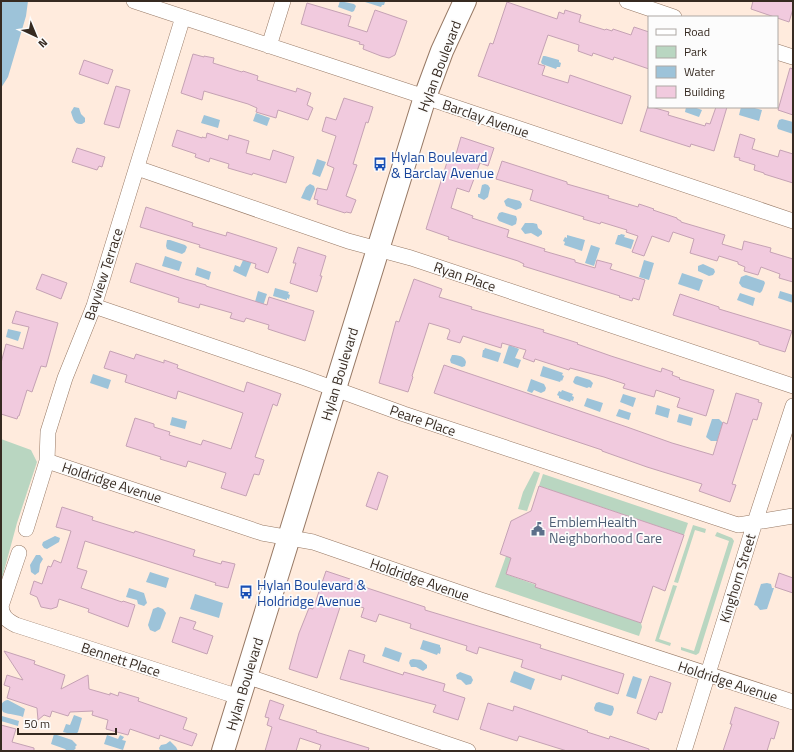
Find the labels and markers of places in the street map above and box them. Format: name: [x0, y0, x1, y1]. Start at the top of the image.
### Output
place label: Hylan Boulevard & Barclay Avenue: [391, 146, 494, 183]
bus stop icon: Hylan Boulevard & Barclay Avenue: [372, 156, 388, 172]
place label: EmblemHealth Neighborhood Care: [549, 511, 662, 548]
public building icon: EmblemHealth Neighborhood Care: [530, 521, 546, 537]
place label: Hylan Boulevard & Holdridge Avenue: [257, 574, 366, 611]
bus stop icon: Hylan Boulevard & Holdridge Avenue: [238, 584, 254, 600]

